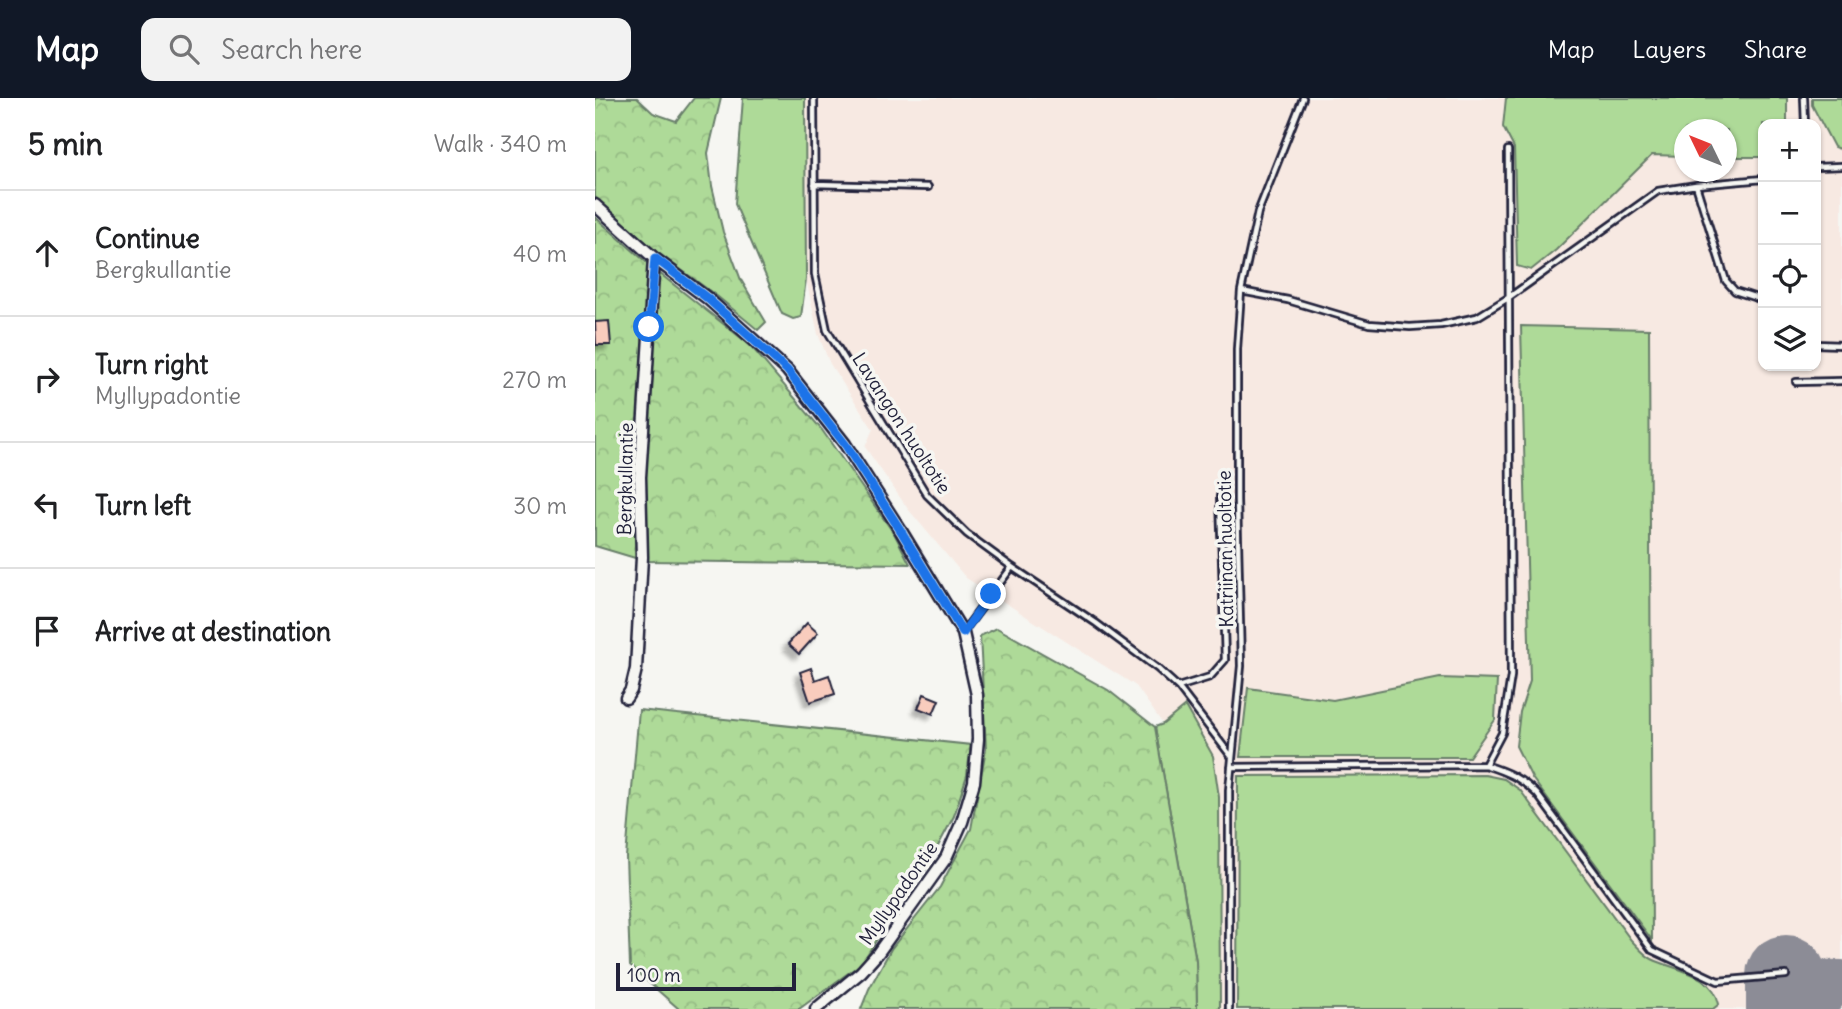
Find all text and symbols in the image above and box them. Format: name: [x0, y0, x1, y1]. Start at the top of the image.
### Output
search box: [141, 18, 631, 81]
text: Map: [35, 28, 99, 70]
icon: search: [165, 30, 203, 68]
text: Search here: [221, 33, 362, 66]
text: Map: [1548, 34, 1594, 64]
text: Layers: [1632, 34, 1706, 64]
text: Share: [1744, 34, 1807, 64]
north arrow: [1674, 119, 1737, 182]
map controls: [1758, 119, 1821, 371]
button: +: [1758, 119, 1821, 182]
text: 5 min: [28, 125, 103, 163]
text: Walk · 340 m: [434, 129, 567, 158]
button: −: [1758, 182, 1821, 245]
text: Continue: [95, 222, 200, 255]
icon: ahead: [28, 234, 66, 272]
text: 40 m: [513, 239, 567, 268]
button: locate: [1758, 245, 1821, 308]
text: Bergkullantie: [95, 255, 231, 284]
button: layers: [1758, 308, 1821, 371]
route start: [633, 311, 664, 342]
text: Turn right: [95, 348, 208, 381]
street label: Lavangon huoltotie: [847, 348, 957, 498]
icon: right: [28, 360, 66, 398]
text: 270 m: [502, 365, 567, 394]
text: Myllypadontie: [95, 381, 241, 410]
street label: Bergkullantie: [612, 422, 638, 536]
street label: Katriinan huoltotie: [1212, 470, 1238, 628]
icon: left: [28, 486, 66, 524]
text: Turn left: [95, 489, 191, 522]
text: 30 m: [513, 491, 567, 520]
route end: [975, 578, 1006, 609]
icon: arrive: [28, 612, 66, 650]
text: Arrive at destination: [95, 615, 331, 648]
street label: Myllypadontie: [854, 837, 942, 949]
scale bar: [616, 960, 796, 992]
text: 100 m: [627, 963, 681, 987]

